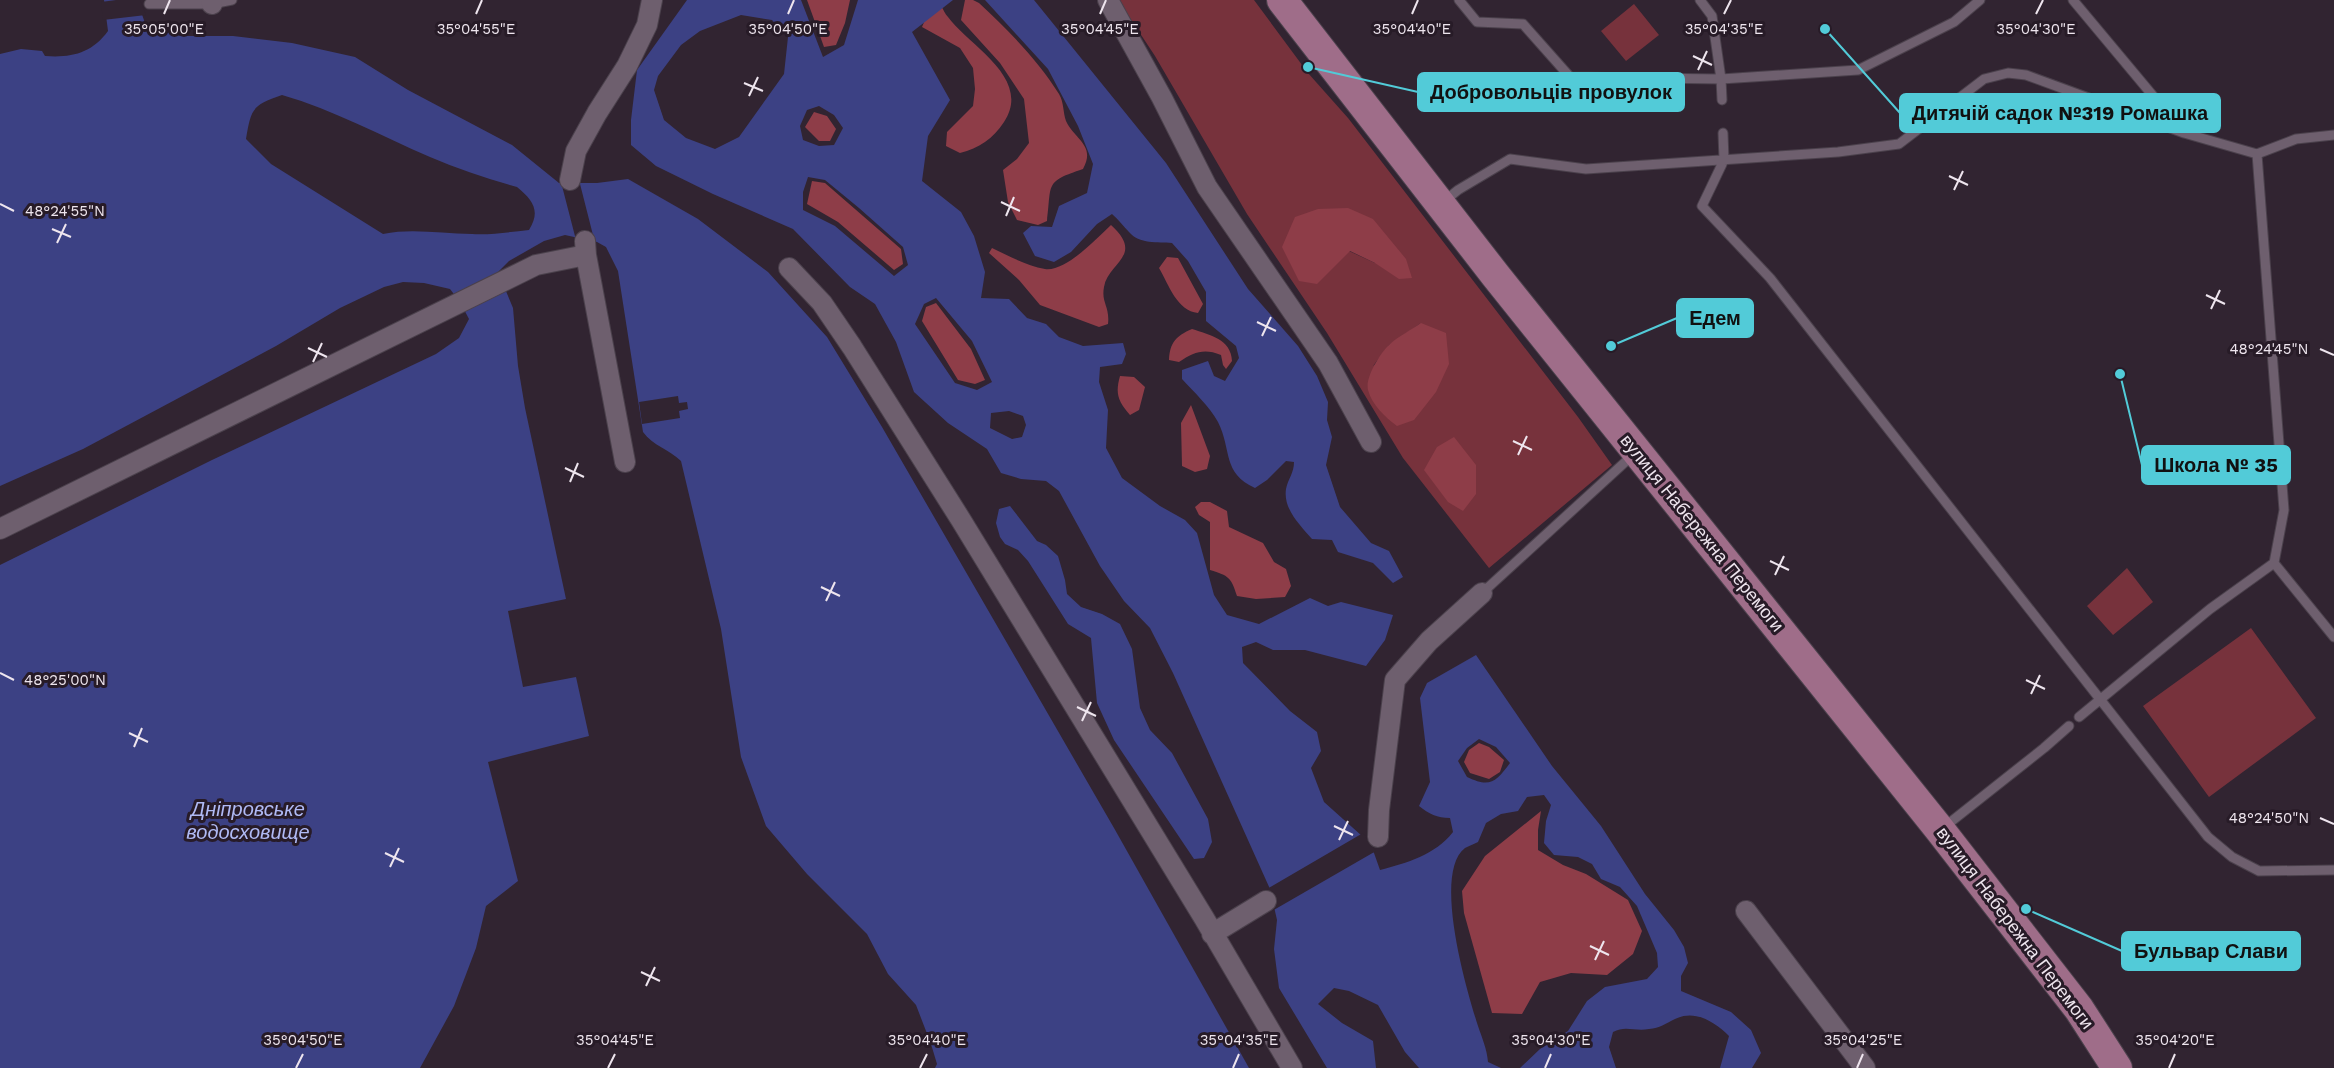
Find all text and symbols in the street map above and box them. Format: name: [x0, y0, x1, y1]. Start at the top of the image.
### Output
text: 35°05'00"E: [124, 20, 204, 38]
text: 35°04'55"E: [437, 20, 515, 38]
text: 35°04'50"E: [748, 20, 828, 38]
text: 35°04'45"E: [1061, 20, 1139, 38]
text: 35°04'40"E: [1373, 20, 1451, 38]
text: 35°04'35"E: [1685, 20, 1763, 38]
text: 35°04'30"E: [1996, 20, 2076, 38]
callout: Добровольців провулок: [1418, 73, 1684, 111]
text: Добровольців провулок: [1430, 80, 1673, 104]
callout: Дитячій садок №319 Ромашка: [1900, 94, 2220, 132]
text: Дитячій садок №319 Ромашка: [1912, 101, 2209, 125]
text: 48°24'55"N: [25, 202, 105, 220]
callout: Едем: [1677, 299, 1753, 337]
text: Едем: [1689, 306, 1741, 330]
text: 48°24'45"N: [2229, 340, 2309, 358]
street label: вулиця Набережна Перемоги: [1616, 430, 1788, 635]
callout: Школа № 35: [2142, 446, 2290, 484]
text: Школа № 35: [2154, 453, 2278, 477]
text: 48°25'00"N: [24, 671, 106, 689]
water label: Дніпровське водосховище: [186, 797, 310, 844]
text: 48°24'50"N: [2229, 809, 2309, 827]
street label: вулиця Набережна Перемоги: [1933, 823, 2098, 1033]
callout: Бульвар Слави: [2122, 932, 2300, 970]
text: Бульвар Слави: [2134, 939, 2288, 963]
text: 35°04'50"E: [263, 1031, 343, 1049]
text: 35°04'45"E: [576, 1031, 654, 1049]
text: 35°04'40"E: [888, 1031, 966, 1049]
text: 35°04'35"E: [1200, 1031, 1278, 1049]
text: 35°04'30"E: [1511, 1031, 1591, 1049]
text: 35°04'25"E: [1824, 1031, 1902, 1049]
text: 35°04'20"E: [2135, 1031, 2215, 1049]

